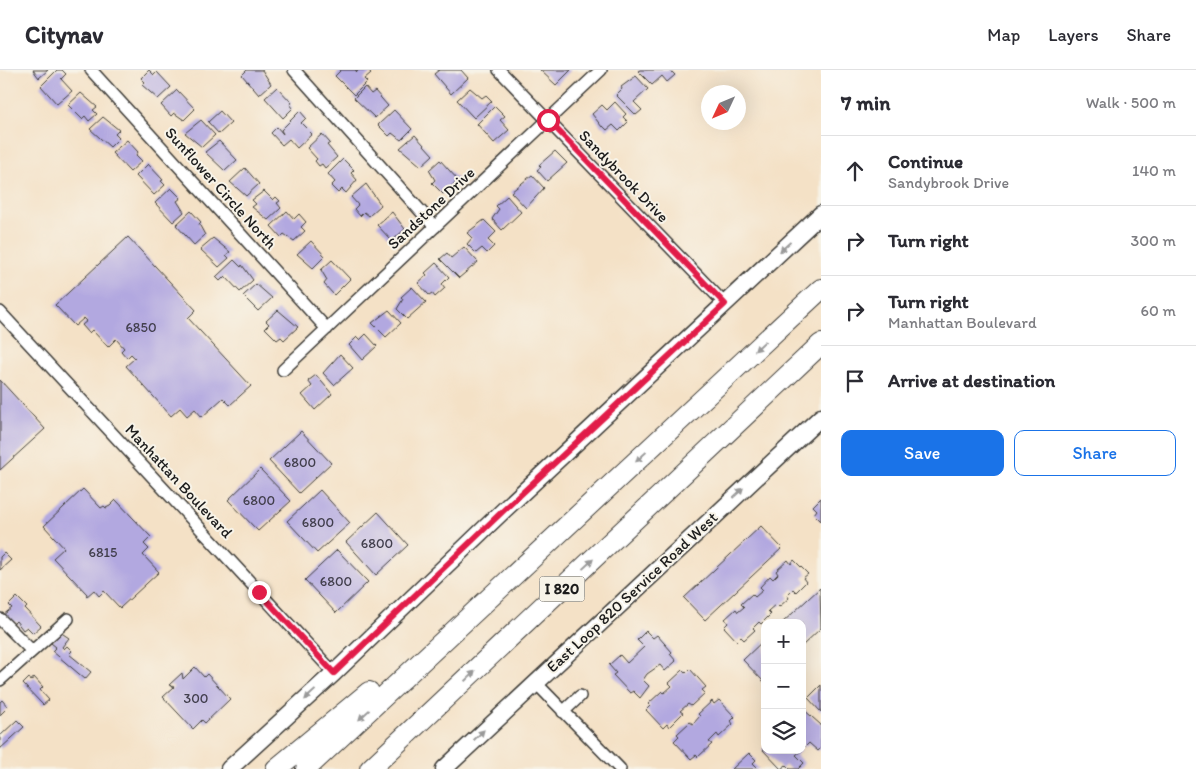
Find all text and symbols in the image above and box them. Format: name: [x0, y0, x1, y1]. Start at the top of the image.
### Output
text: Citynav: [25, 20, 103, 49]
text: Map: [987, 24, 1020, 46]
text: Layers: [1048, 24, 1098, 46]
text: Share: [1126, 24, 1171, 46]
north arrow: [701, 85, 746, 130]
text: 7 min: [841, 90, 890, 115]
text: Walk · 500 m: [1086, 93, 1176, 112]
route start: [537, 109, 560, 132]
street label: Sunflower Circle North: [161, 123, 281, 253]
street label: Sandybrook Drive: [575, 126, 673, 226]
text: Continue: [888, 150, 963, 173]
icon: ahead: [841, 157, 869, 185]
text: 140 m: [1132, 161, 1176, 180]
street label: Sandstone Drive: [384, 163, 478, 253]
text: Sandybrook Drive: [888, 173, 1009, 192]
icon: right: [841, 227, 869, 255]
text: Turn right: [888, 229, 969, 252]
text: 300 m: [1131, 231, 1176, 250]
one-way arrow: [780, 241, 792, 253]
text: Turn right: [888, 290, 969, 313]
icon: right: [841, 297, 869, 325]
text: 60 m: [1141, 301, 1176, 320]
text: Manhattan Boulevard: [888, 313, 1037, 332]
house number: 6850: [125, 319, 157, 336]
one-way arrow: [754, 340, 766, 352]
icon: arrive: [841, 367, 869, 395]
text: Arrive at destination: [888, 369, 1055, 392]
street label: Manhattan Boulevard: [121, 420, 237, 542]
button: Save: [841, 430, 1004, 476]
button: Share: [1014, 430, 1176, 476]
one-way arrow: [635, 451, 647, 463]
house number: 6800: [284, 454, 316, 471]
one-way arrow: [732, 487, 744, 499]
house number: 6800: [243, 492, 275, 509]
street label: East Loop 820 Service Road West: [543, 508, 721, 676]
house number: 6800: [302, 514, 334, 531]
house number: 6800: [361, 535, 393, 552]
house number: 6815: [89, 544, 117, 561]
one-way arrow: [582, 558, 594, 570]
house number: 6800: [320, 573, 352, 590]
road number: I 820: [540, 576, 584, 602]
route end: [248, 581, 271, 604]
map controls: [761, 619, 806, 754]
button: +: [761, 619, 806, 664]
button: −: [761, 664, 806, 709]
one-way arrow: [464, 670, 476, 682]
one-way arrow: [305, 689, 317, 701]
house number: 300: [184, 690, 208, 707]
one-way arrow: [359, 709, 371, 721]
button: layers: [761, 709, 806, 754]
one-way arrow: [473, 729, 485, 741]

